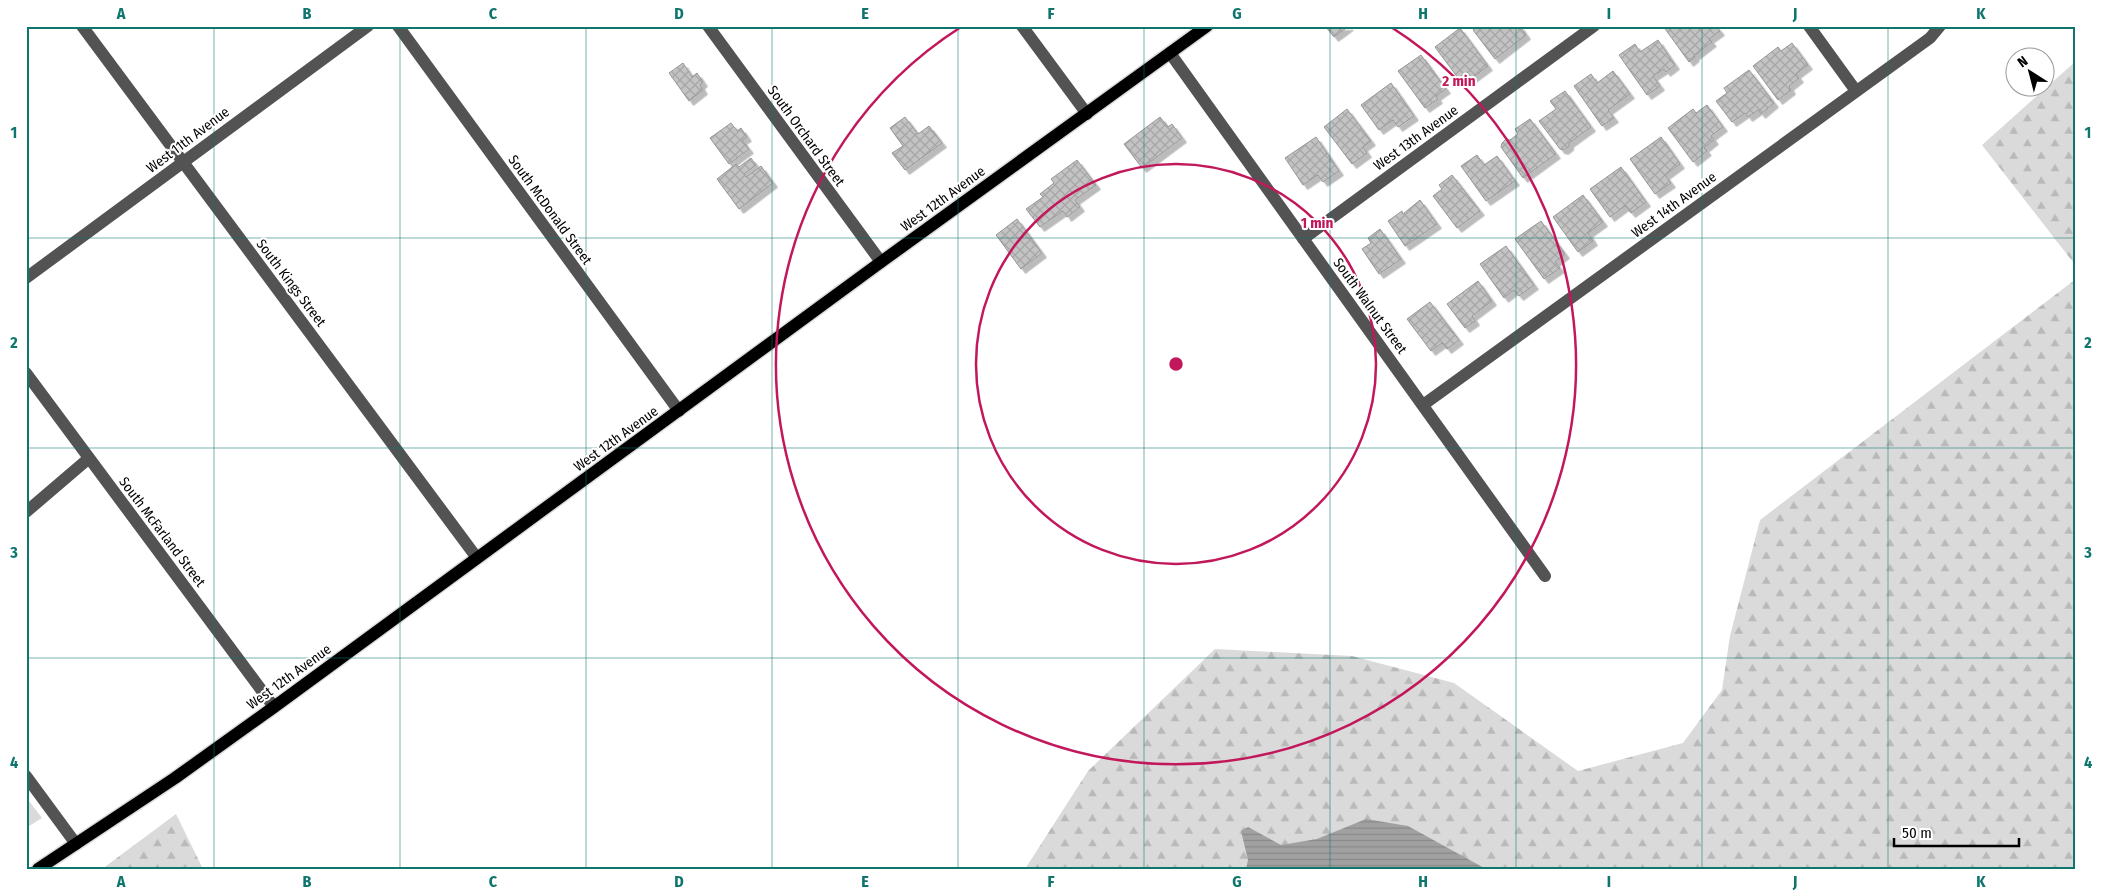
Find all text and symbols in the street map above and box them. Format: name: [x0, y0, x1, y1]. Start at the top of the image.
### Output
text: A: [116, 4, 126, 23]
text: B: [303, 4, 312, 23]
text: C: [489, 4, 498, 23]
text: D: [674, 4, 684, 23]
text: E: [861, 4, 869, 23]
text: F: [1047, 4, 1055, 23]
text: G: [1232, 4, 1242, 23]
text: H: [1418, 4, 1428, 23]
text: I: [1607, 4, 1611, 23]
text: J: [1792, 4, 1797, 23]
text: K: [1976, 4, 1986, 23]
north arrow: [2004, 48, 2054, 98]
text: N: [2014, 53, 2031, 71]
text: 2 min: [1441, 72, 1476, 90]
street label: South Orchard Street: [764, 82, 848, 190]
street label: West 13th Avenue: [1370, 102, 1462, 174]
street label: West 11th Avenue: [143, 103, 233, 177]
text: 1: [11, 123, 17, 142]
text: 1: [2085, 123, 2091, 142]
street label: South McDonald Street: [505, 152, 596, 268]
street label: West 12th Avenue: [898, 163, 989, 235]
street label: West 14th Avenue: [1628, 168, 1720, 241]
text: 1 min: [1301, 214, 1333, 232]
street label: South Kings Street: [253, 236, 330, 331]
street label: South Walnut Street: [1330, 255, 1411, 358]
text: 2: [9, 333, 18, 352]
text: 2: [2083, 333, 2092, 352]
centre of rings: [1167, 355, 1185, 373]
street label: West 12th Avenue: [571, 403, 662, 475]
street label: South McFarland Street: [115, 474, 209, 591]
text: 3: [9, 543, 18, 562]
text: 3: [2083, 543, 2092, 562]
street label: West 12th Avenue: [244, 641, 335, 713]
text: 4: [10, 753, 18, 772]
text: 4: [2084, 753, 2092, 772]
scale bar: [1894, 815, 2020, 847]
text: 50 m: [1902, 824, 1932, 842]
text: A: [116, 872, 126, 891]
text: B: [303, 872, 312, 891]
text: C: [489, 872, 498, 891]
text: D: [674, 872, 684, 891]
text: E: [861, 872, 869, 891]
text: F: [1047, 872, 1055, 891]
text: G: [1232, 872, 1242, 891]
text: H: [1418, 872, 1428, 891]
text: I: [1607, 872, 1611, 891]
text: J: [1792, 872, 1797, 891]
text: K: [1976, 872, 1986, 891]

